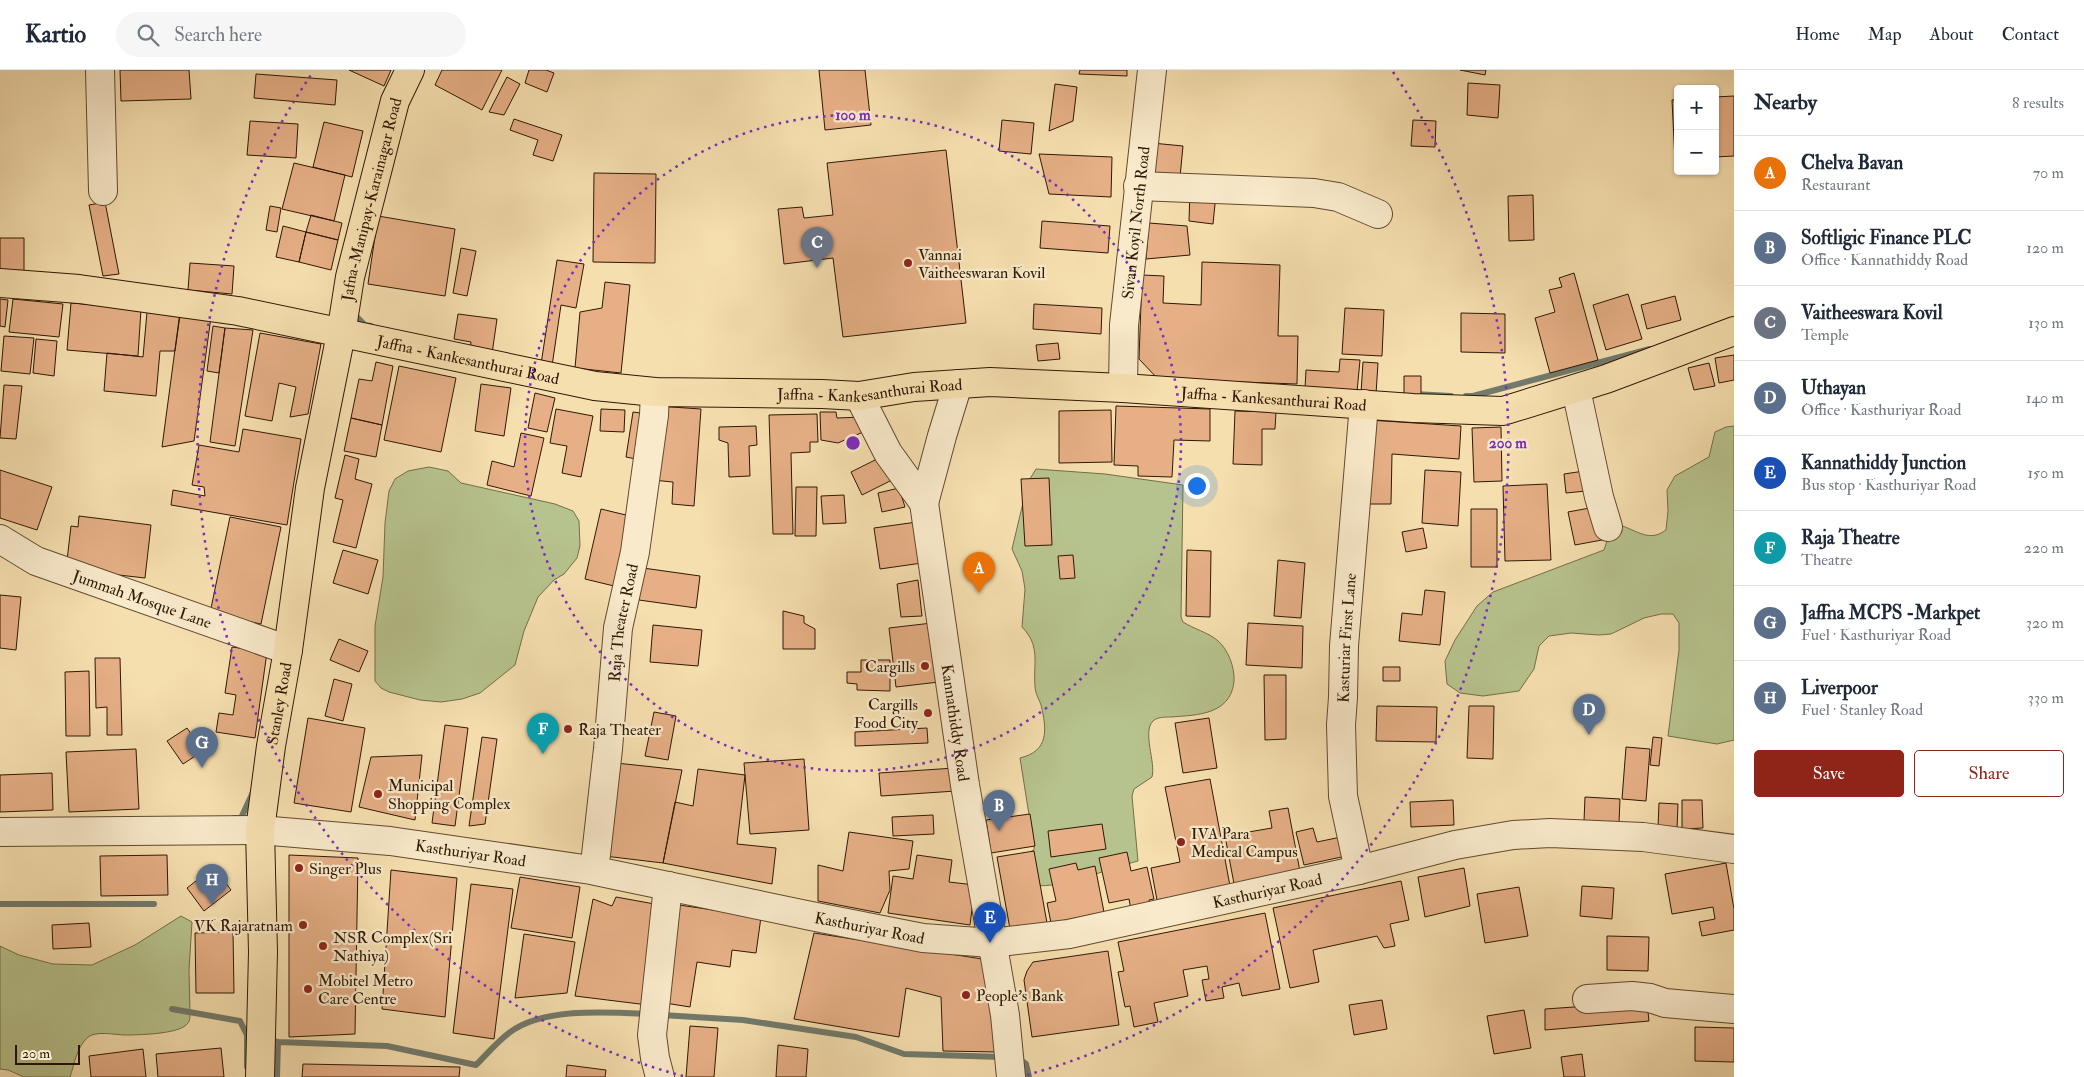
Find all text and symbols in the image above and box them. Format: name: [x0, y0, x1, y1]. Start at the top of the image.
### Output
search box: [116, 12, 466, 57]
text: Kartio: [25, 19, 86, 50]
icon: search: [134, 21, 162, 49]
text: Search here: [174, 23, 262, 47]
text: Home: [1795, 23, 1840, 46]
text: Map: [1868, 23, 1902, 46]
text: About: [1930, 23, 1974, 46]
text: Contact: [2002, 23, 2059, 46]
map controls: [1674, 85, 1719, 175]
button: +: [1674, 85, 1719, 130]
text: Nearby: [1754, 89, 1817, 116]
text: 8 results: [2012, 93, 2064, 113]
street label: Jafna-Manipay-Karainagar Road: [337, 96, 406, 304]
text: 100 m: [835, 106, 871, 125]
button: −: [1674, 130, 1719, 175]
street label: Sivan Koyil North Road: [1118, 145, 1155, 300]
text: Chelva Bavan: [1801, 151, 1903, 175]
text: A: [1765, 163, 1775, 183]
text: 70 m: [2033, 163, 2064, 183]
text: Restaurant: [1801, 175, 1870, 195]
text: Softligic Finance PLC: [1801, 226, 1972, 250]
pin: C: [801, 227, 833, 268]
text: B: [1765, 238, 1775, 258]
text: 120 m: [2026, 238, 2064, 258]
place label: Vannai Vaitheeswaran Kovil: [918, 245, 1045, 283]
text: Office · Kannathiddy Road: [1801, 250, 1968, 270]
marker: Vannai Vaitheeswaran Kovil: [902, 257, 914, 269]
text: Vaitheeswara Kovil: [1801, 301, 1943, 325]
text: C: [1764, 313, 1776, 333]
text: 130 m: [2028, 313, 2064, 333]
text: Temple: [1801, 325, 1849, 345]
street label: Jaffna - Kankesanthurai Road: [374, 331, 561, 389]
street label: Jaffna - Kankesanthurai Road: [776, 375, 963, 407]
text: Uthayan: [1801, 376, 1866, 400]
street label: Jaffna - Kankesanthurai Road: [1179, 383, 1367, 416]
text: D: [1763, 388, 1777, 408]
text: 140 m: [2026, 388, 2064, 408]
text: Office · Kasthuriyar Road: [1801, 400, 1961, 420]
centre of rings: [844, 434, 862, 452]
text: 200 m: [1489, 434, 1527, 453]
text: Kannathiddy Junction: [1801, 451, 1966, 475]
text: E: [1764, 463, 1776, 483]
text: 150 m: [2027, 463, 2064, 483]
your location: [1184, 473, 1210, 499]
text: Bus stop · Kasthuriyar Road: [1801, 475, 1976, 495]
text: Raja Theatre: [1801, 526, 1900, 550]
text: F: [1765, 538, 1775, 558]
text: 220 m: [2024, 538, 2064, 558]
text: Theatre: [1801, 550, 1852, 570]
pin: A: [963, 552, 995, 593]
street label: Raja Theater Road: [605, 562, 643, 683]
street label: Jummah Mosque Lane: [69, 565, 214, 633]
street label: Kasturiar First Lane: [1334, 572, 1361, 704]
text: Jaffna MCPS -Markpet: [1801, 601, 1980, 625]
text: G: [1763, 613, 1777, 633]
text: 320 m: [2026, 613, 2064, 633]
text: Fuel · Kasthuriyar Road: [1801, 625, 1951, 645]
place label: Cargills: [865, 657, 915, 677]
marker: Cargills: [919, 660, 931, 672]
street label: Stanley Road: [262, 661, 297, 746]
street label: Kannathiddy Road: [937, 663, 973, 783]
text: Liverpoor: [1801, 676, 1878, 700]
text: H: [1763, 688, 1777, 708]
text: 330 m: [2028, 688, 2064, 708]
pin: D: [1573, 694, 1605, 735]
place label: Cargills Food City: [854, 695, 919, 733]
text: Fuel · Stanley Road: [1801, 700, 1923, 720]
marker: Cargills Food City: [922, 707, 934, 719]
pin: F: [527, 713, 559, 754]
place label: Raja Theater: [578, 720, 661, 740]
marker: Raja Theater: [562, 723, 574, 735]
pin: G: [186, 727, 218, 768]
button: Save: [1754, 750, 1904, 797]
button: Share: [1914, 750, 2064, 797]
place label: Municipal Shopping Complex: [388, 776, 510, 815]
marker: Municipal Shopping Complex: [372, 788, 384, 800]
pin: B: [983, 790, 1015, 831]
place label: IVA Para Medical Campus: [1191, 824, 1298, 863]
street label: Kasthuriyar Road: [414, 836, 527, 872]
marker: IVA Para Medical Campus: [1175, 836, 1187, 848]
place label: Singer Plus: [309, 859, 381, 879]
marker: Singer Plus: [293, 862, 305, 874]
pin: H: [196, 864, 228, 905]
street label: Kasthuriyar Road: [1211, 869, 1324, 913]
pin: E: [974, 902, 1006, 943]
street label: Kasthuriyar Road: [813, 908, 926, 949]
place label: VK Rajaratnam: [194, 916, 294, 936]
marker: VK Rajaratnam: [297, 919, 309, 931]
place label: NSR Complex(Sri Nathiya): [333, 928, 452, 966]
marker: NSR Complex(Sri Nathiya): [317, 940, 329, 952]
place label: Mobitel Metro Care Centre: [318, 971, 413, 1009]
marker: Mobitel Metro Care Centre: [302, 983, 314, 995]
place label: People's Bank: [976, 986, 1064, 1007]
marker: People's Bank: [960, 989, 972, 1001]
scale bar: [15, 1042, 80, 1065]
text: 20 m: [22, 1045, 50, 1062]

